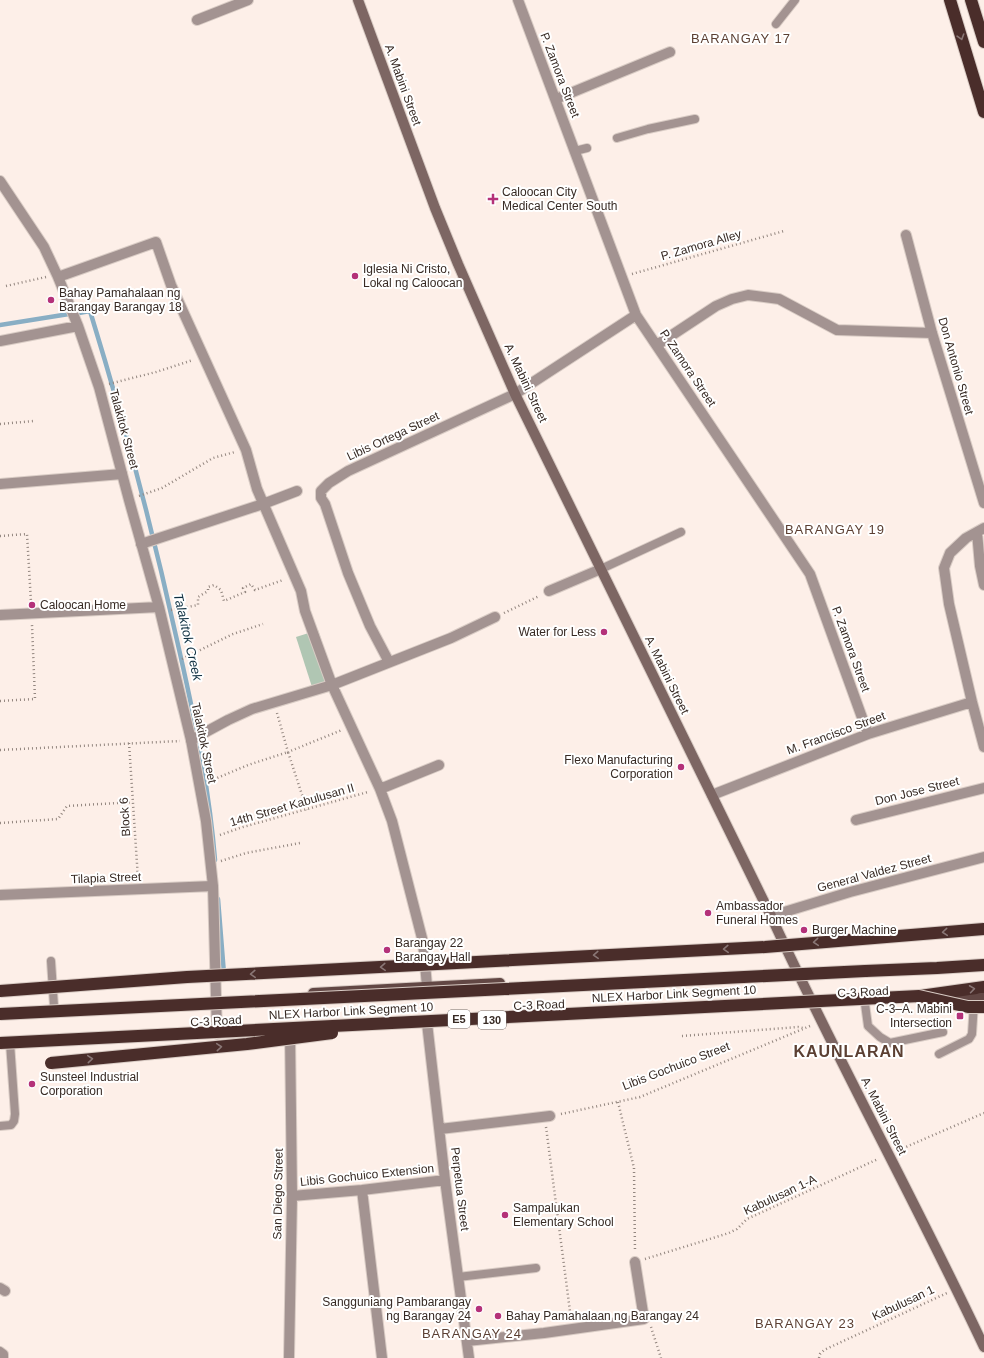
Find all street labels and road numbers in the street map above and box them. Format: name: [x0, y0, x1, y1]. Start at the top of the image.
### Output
street label: P. Zamora Street: [537, 31, 583, 120]
street label: A. Mabini Street: [382, 42, 424, 128]
street label: P. Zamora Alley: [659, 227, 743, 263]
street label: Don Antonio Street: [935, 316, 977, 417]
street label: P. Zamora Street: [657, 327, 719, 410]
street label: A. Mabini Street: [502, 341, 551, 425]
street label: Talakitok Street: [107, 388, 142, 471]
street label: Libis Ortega Street: [345, 408, 442, 463]
street label: P. Zamora Street: [829, 604, 873, 694]
street label: A. Mabini Street: [642, 634, 692, 717]
street label: Talakitok Street: [189, 701, 220, 785]
street label: M. Francisco Street: [785, 708, 888, 757]
street label: Don Jose Street: [874, 774, 961, 808]
street label: 14th Street Kabulusan II: [228, 781, 356, 829]
street label: Block 6: [117, 797, 133, 837]
street label: General Valdez Street: [816, 851, 933, 895]
street label: Tilapia Street: [71, 870, 142, 886]
street label: NLEX Harbor Link Segment 10: [591, 983, 757, 1005]
street label: C-3 Road: [837, 984, 889, 1000]
street label: C-3 Road: [513, 997, 565, 1013]
street label: NLEX Harbor Link Segment 10: [268, 1000, 434, 1022]
road number: E5: [448, 1010, 470, 1028]
road number: 130: [478, 1011, 506, 1029]
street label: C-3 Road: [190, 1013, 242, 1029]
street label: Libis Gochuico Street: [620, 1039, 732, 1093]
street label: A. Mabini Street: [858, 1075, 910, 1158]
street label: Perpetua Street: [448, 1146, 472, 1232]
street label: San Diego Street: [270, 1148, 286, 1240]
street label: Libis Gochuico Extension: [299, 1161, 435, 1189]
street label: Kabulusan 1-A: [741, 1172, 819, 1218]
street label: Kabulusan 1: [870, 1282, 936, 1323]

